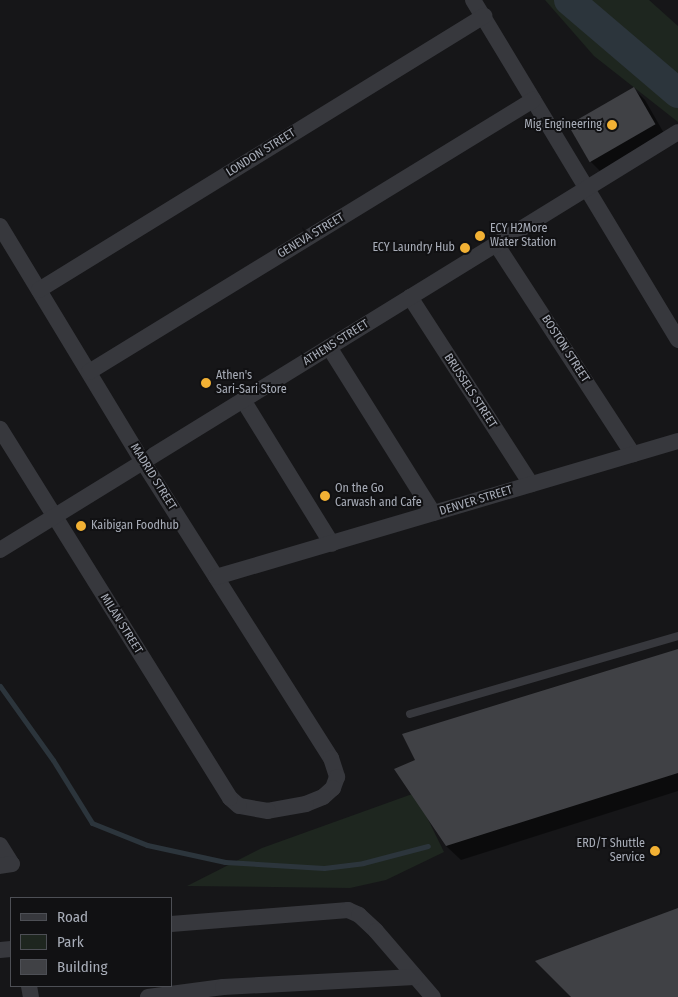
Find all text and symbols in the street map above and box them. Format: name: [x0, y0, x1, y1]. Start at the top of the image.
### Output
place label: Mig Engineering: [524, 118, 602, 132]
marker: Mig Engineering: [606, 119, 618, 131]
street label: LONDON STREET: [224, 126, 298, 180]
street label: GENEVA STREET: [275, 210, 347, 262]
place label: ECY H2More Water Station: [490, 222, 556, 250]
marker: ECY H2More Water Station: [474, 230, 486, 242]
place label: ECY Laundry Hub: [372, 241, 455, 255]
marker: ECY Laundry Hub: [459, 242, 471, 254]
street label: BOSTON STREET: [538, 313, 592, 385]
street label: ATHENS STREET: [300, 317, 372, 369]
street label: BRUSSELS STREET: [441, 351, 499, 431]
place label: Athen's Sari-Sari Store: [216, 369, 287, 397]
marker: Athen's Sari-Sari Store: [200, 377, 212, 389]
street label: MADRID STREET: [127, 441, 179, 513]
place label: On the Go Carwash and Cafe: [335, 482, 422, 510]
street label: DENVER STREET: [438, 483, 514, 519]
marker: On the Go Carwash and Cafe: [319, 490, 331, 502]
place label: Kaibigan Foodhub: [91, 519, 179, 533]
marker: Kaibigan Foodhub: [75, 520, 87, 532]
street label: MILAN STREET: [97, 591, 145, 657]
place label: ERD/T Shuttle Service: [577, 837, 645, 865]
marker: ERD/T Shuttle Service: [649, 845, 661, 857]
legend: [10, 897, 172, 987]
text: Road: [57, 908, 88, 926]
text: Park: [57, 933, 84, 951]
text: Building: [57, 958, 108, 976]

